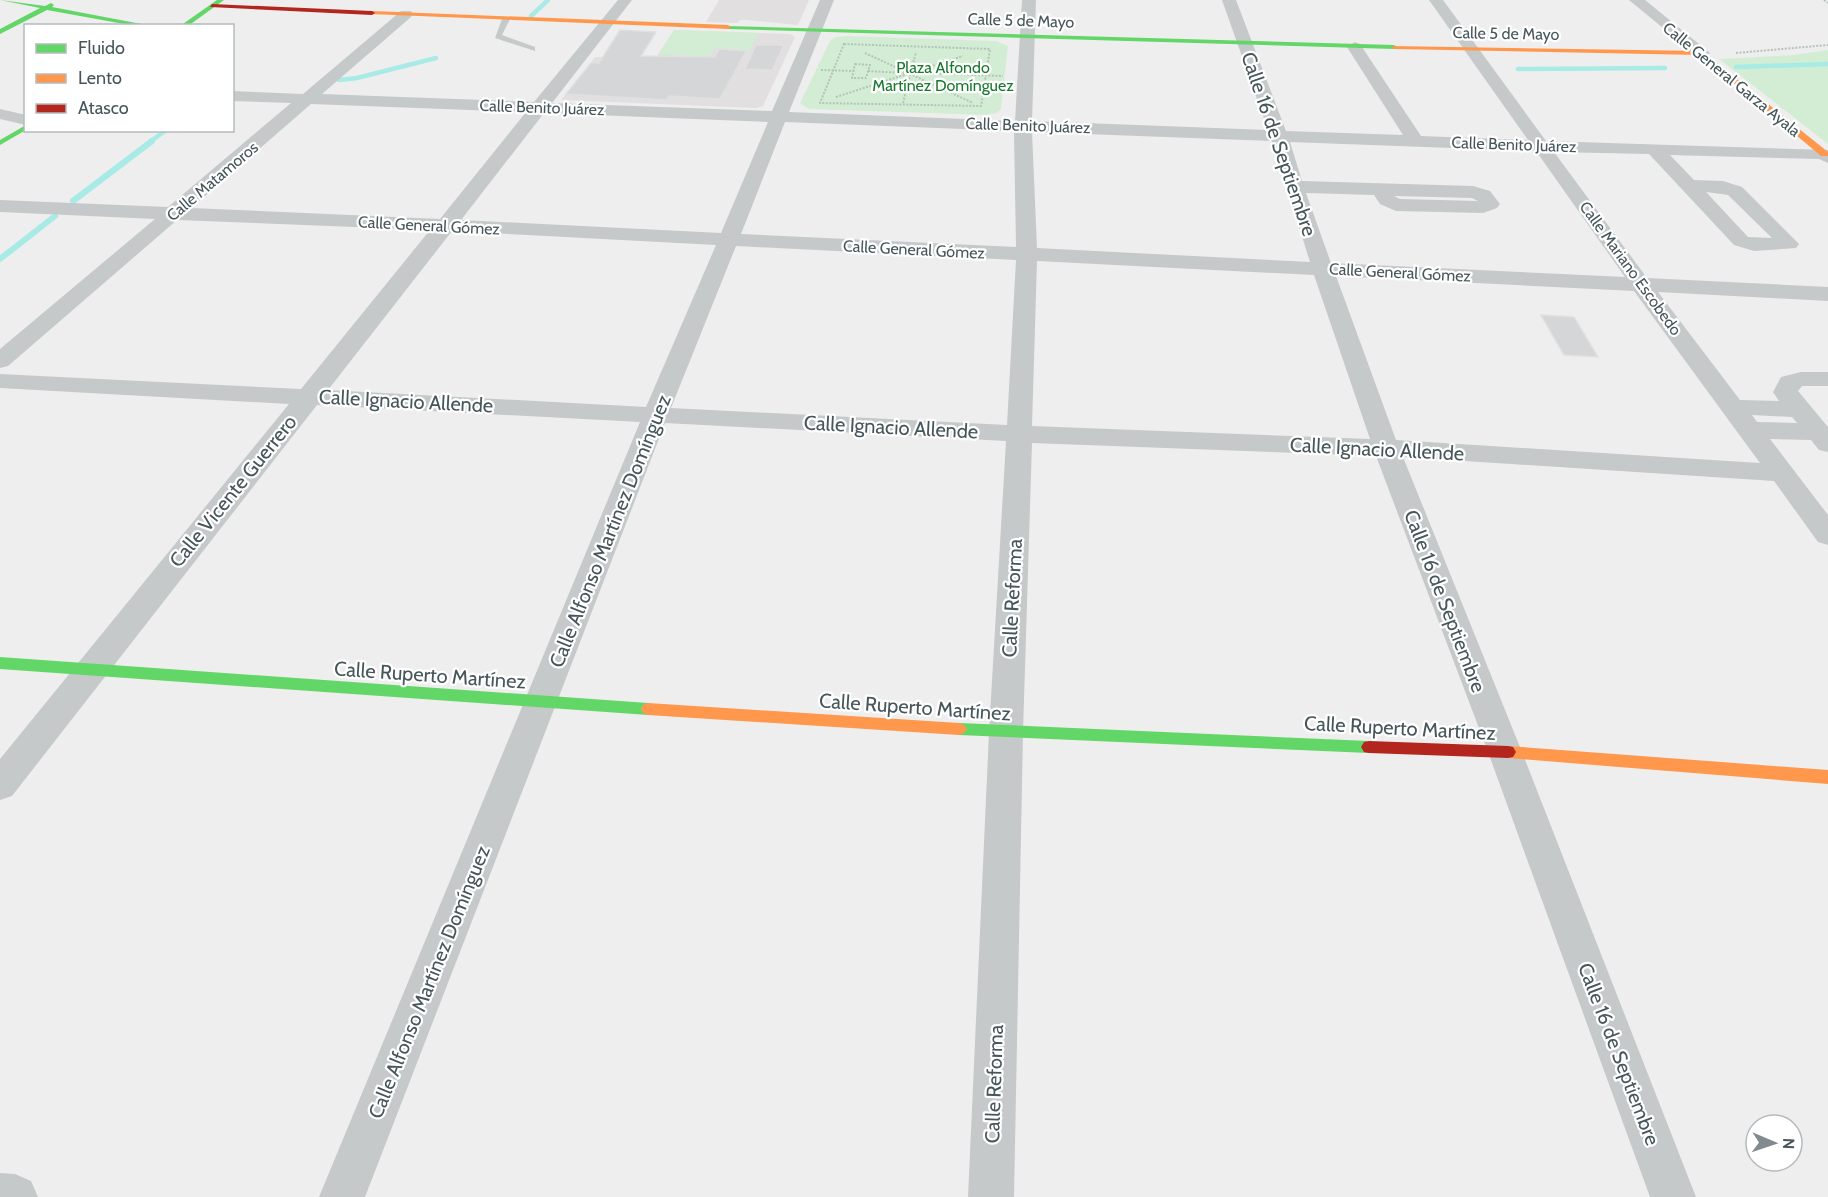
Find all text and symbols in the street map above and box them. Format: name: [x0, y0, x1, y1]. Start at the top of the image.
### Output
street label: Calle 5 de Mayo: [967, 9, 1075, 32]
street label: Calle General Garza Ayala: [1659, 18, 1805, 141]
street label: Calle 5 de Mayo: [1452, 23, 1560, 44]
legend: [24, 24, 234, 132]
text: Fluido: [78, 37, 125, 59]
street label: Calle 16 de Septiembre: [1236, 49, 1322, 239]
park label: Plaza Alfondo Martínez Domínguez: [872, 58, 1014, 95]
text: Lento: [78, 67, 122, 89]
street label: Calle Benito Juárez: [479, 96, 605, 119]
text: Atasco: [78, 97, 129, 119]
street label: Calle Benito Juárez: [965, 114, 1091, 137]
street label: Calle Benito Juárez: [1451, 133, 1577, 156]
street label: Calle Matamoros: [163, 137, 262, 225]
street label: Calle Mariano Escobedo: [1576, 198, 1686, 339]
street label: Calle General Gómez: [358, 212, 501, 239]
street label: Calle General Gómez: [843, 236, 986, 263]
street label: Calle General Gómez: [1329, 259, 1472, 286]
street label: Calle Ignacio Allende: [318, 384, 494, 418]
street label: Calle Alfonso Martínez Domínguez: [544, 391, 676, 671]
street label: Calle Vicente Guerrero: [164, 410, 302, 572]
street label: Calle Ignacio Allende: [803, 410, 979, 444]
street label: Calle Ignacio Allende: [1289, 432, 1465, 466]
street label: Calle 16 de Septiembre: [1399, 506, 1491, 696]
street label: Calle Reforma: [997, 538, 1027, 658]
street label: Calle Ruperto Martínez: [333, 656, 527, 694]
street label: Calle Ruperto Martínez: [818, 688, 1012, 726]
street label: Calle Ruperto Martínez: [1303, 711, 1497, 745]
street label: Calle Alfonso Martínez Domínguez: [363, 842, 495, 1122]
street label: Calle 16 de Septiembre: [1573, 959, 1665, 1149]
street label: Calle Reforma: [980, 1024, 1008, 1144]
north arrow: [1744, 1113, 1804, 1173]
text: N: [1779, 1138, 1798, 1149]

